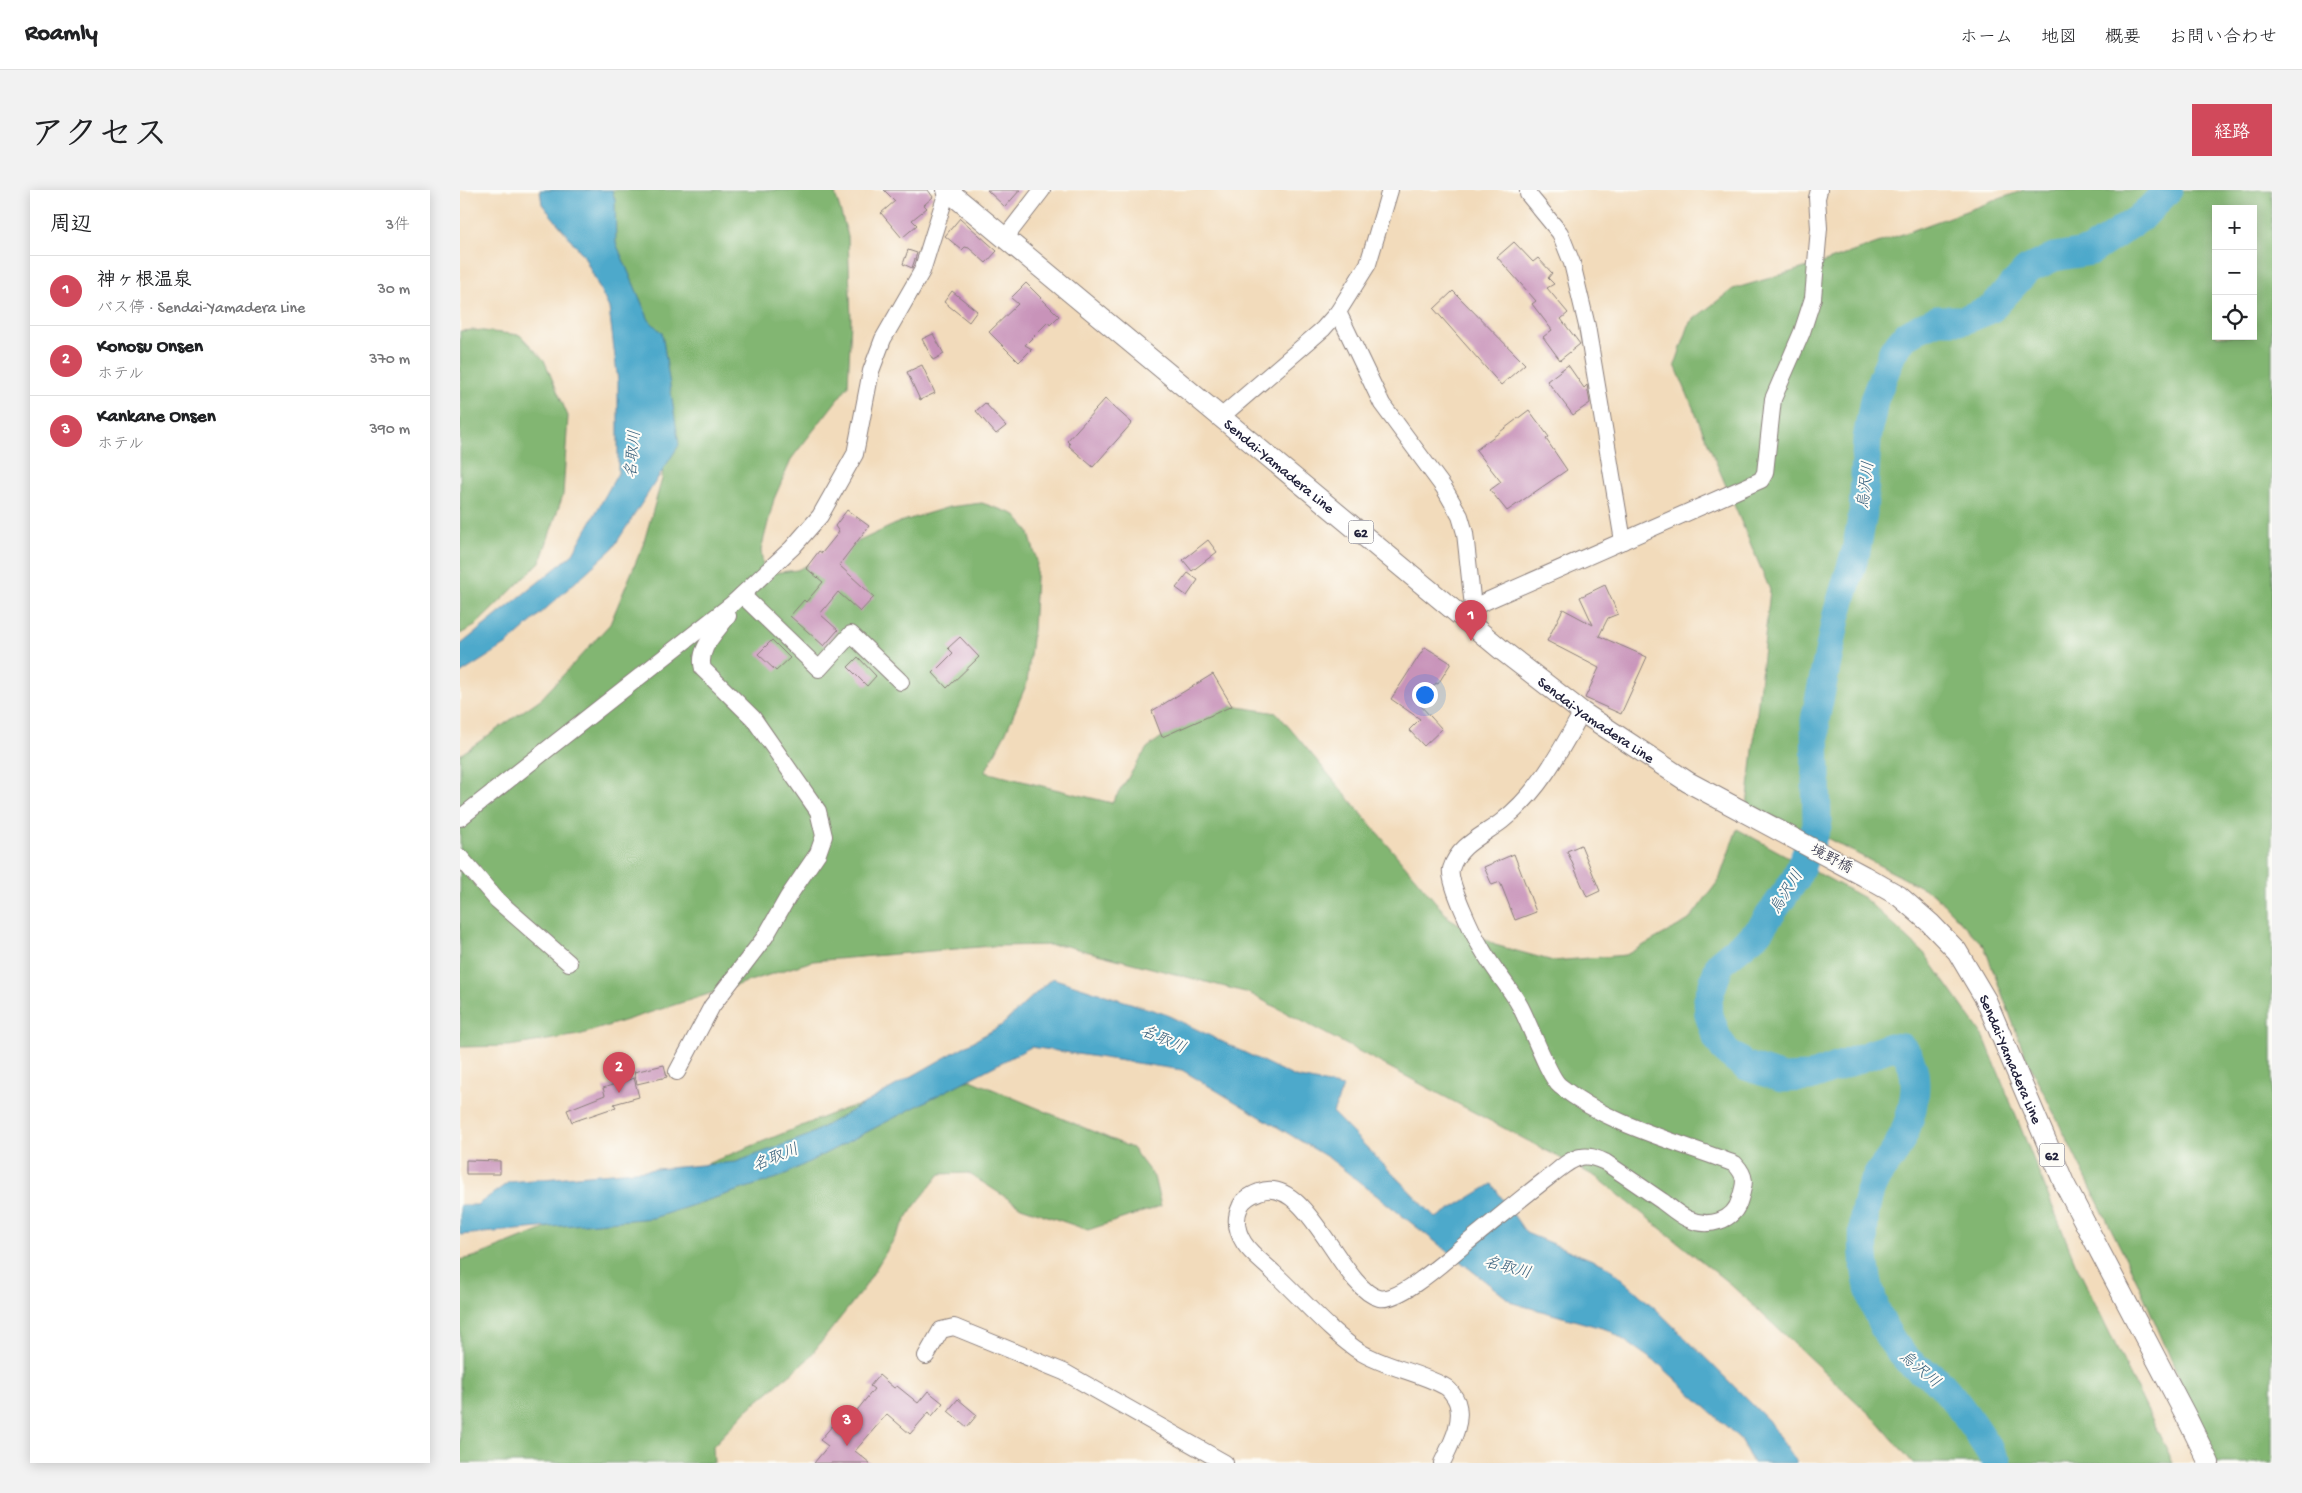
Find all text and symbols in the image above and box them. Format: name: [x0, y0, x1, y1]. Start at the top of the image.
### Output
text: Roamly: [25, 20, 98, 49]
text: ホーム: [1960, 28, 2013, 49]
text: 地図: [2041, 28, 2077, 49]
text: 概要: [2105, 28, 2141, 49]
text: お問い合わせ: [2169, 28, 2277, 49]
button: 経路: [2192, 104, 2272, 156]
text: アクセス: [30, 117, 168, 158]
map controls: [2212, 205, 2257, 340]
button: +: [2212, 205, 2257, 250]
text: 周辺: [50, 214, 92, 239]
text: 3件: [386, 217, 410, 236]
button: −: [2212, 250, 2257, 295]
text: 神ヶ根温泉: [97, 270, 192, 293]
text: 1: [63, 281, 69, 300]
text: 30 m: [377, 281, 410, 300]
button: locate: [2212, 295, 2257, 340]
text: バス停 · Sendai-Yamadera Line: [97, 300, 305, 319]
text: Konosu Onsen: [97, 336, 203, 359]
text: 2: [62, 351, 70, 370]
text: 370 m: [369, 351, 410, 370]
text: ホテル: [97, 366, 144, 385]
text: Kankane Onsen: [97, 406, 216, 429]
street label: Sendai-Yamadera Line: [1219, 416, 1338, 519]
text: 3: [62, 421, 70, 440]
text: 390 m: [369, 421, 410, 440]
water label: 名取川: [622, 429, 646, 479]
text: ホテル: [97, 436, 144, 455]
water label: 烏沢川: [1854, 460, 1880, 510]
road number: 62: [1348, 521, 1374, 544]
pin: 1: [1455, 600, 1487, 641]
street label: Sendai-Yamadera Line: [1533, 674, 1657, 768]
your location: [1412, 682, 1438, 708]
street label: 境野橋: [1807, 841, 1855, 878]
water label: 烏沢川: [1766, 867, 1809, 918]
street label: Sendai-Yamadera Line: [1974, 992, 2045, 1127]
water label: 名取川: [1137, 1022, 1189, 1060]
pin: 2: [603, 1052, 635, 1093]
water label: 名取川: [750, 1141, 802, 1177]
road number: 62: [2040, 1144, 2064, 1166]
water label: 名取川: [1481, 1253, 1533, 1285]
water label: 烏沢川: [1894, 1347, 1944, 1393]
pin: 3: [831, 1405, 863, 1446]

